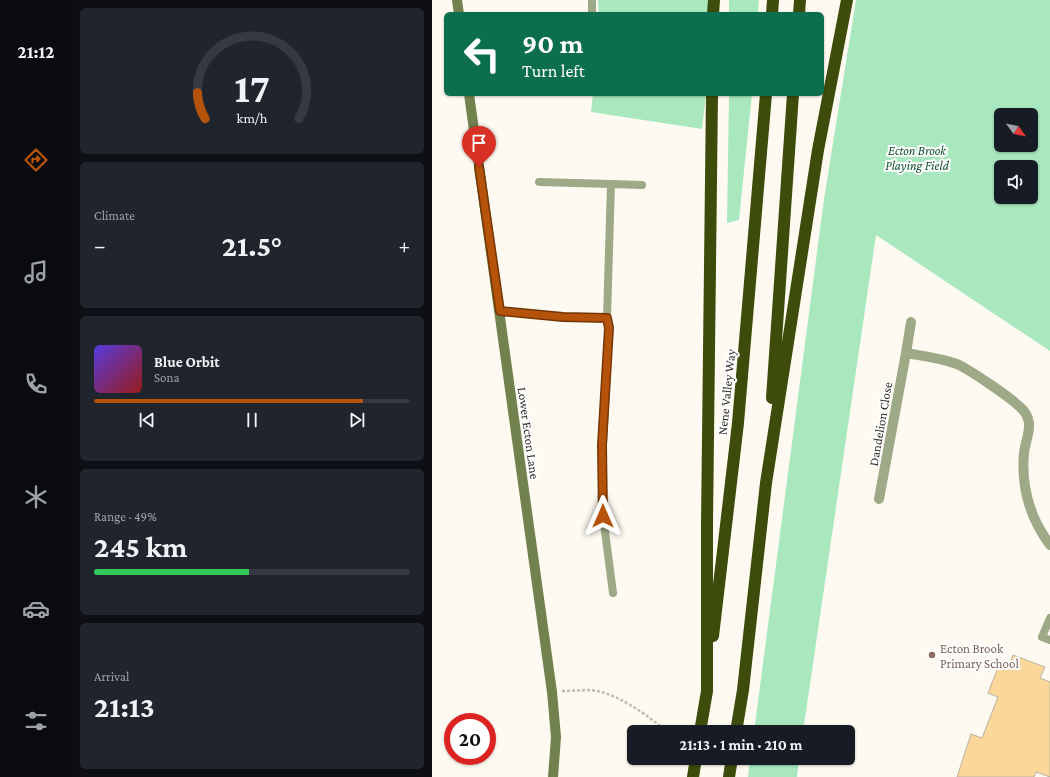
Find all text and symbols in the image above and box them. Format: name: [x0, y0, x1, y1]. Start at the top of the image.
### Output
icon: left: [456, 28, 508, 80]
text: 90 m: [522, 28, 583, 59]
text: 21:12: [18, 42, 54, 62]
text: Turn left: [522, 61, 585, 81]
text: 17: [234, 65, 270, 111]
north arrow: [994, 108, 1038, 152]
map controls: [994, 108, 1038, 204]
text: km/h: [237, 109, 268, 125]
pin: [462, 126, 496, 167]
icon: arrive: [468, 132, 490, 154]
park label: Ecton Brook Playing Field: [885, 143, 950, 173]
icon: directions: [22, 146, 50, 174]
button: sound: [994, 160, 1038, 204]
text: Climate: [94, 208, 135, 223]
text: 21.5°: [222, 229, 282, 262]
text: −: [94, 233, 106, 258]
text: +: [398, 233, 410, 258]
icon: music: [22, 258, 50, 286]
street label: Nene Valley Way: [715, 347, 739, 436]
text: Blue Orbit: [154, 354, 220, 370]
icon: phone: [22, 370, 50, 398]
text: Sona: [154, 370, 180, 385]
street label: Dandelion Close: [866, 381, 895, 467]
street label: Lower Ecton Lane: [515, 386, 542, 480]
icon: previous: [136, 409, 158, 431]
icon: pause: [241, 409, 263, 431]
icon: next: [346, 409, 368, 431]
icon: climate: [22, 483, 50, 511]
position arrow: [582, 495, 624, 537]
text: Range · 49%: [94, 509, 157, 524]
text: 245 km: [94, 530, 188, 563]
icon: car: [22, 595, 50, 623]
place label: Ecton Brook Primary School: [940, 641, 1019, 671]
marker: Ecton Brook Primary School: [927, 650, 937, 660]
text: Arrival: [94, 669, 129, 684]
text: 21:13: [94, 690, 155, 723]
icon: filters: [22, 707, 50, 735]
speed limit sign: 20: [444, 713, 496, 765]
text: 21:13 · 1 min · 210 m: [680, 737, 802, 753]

